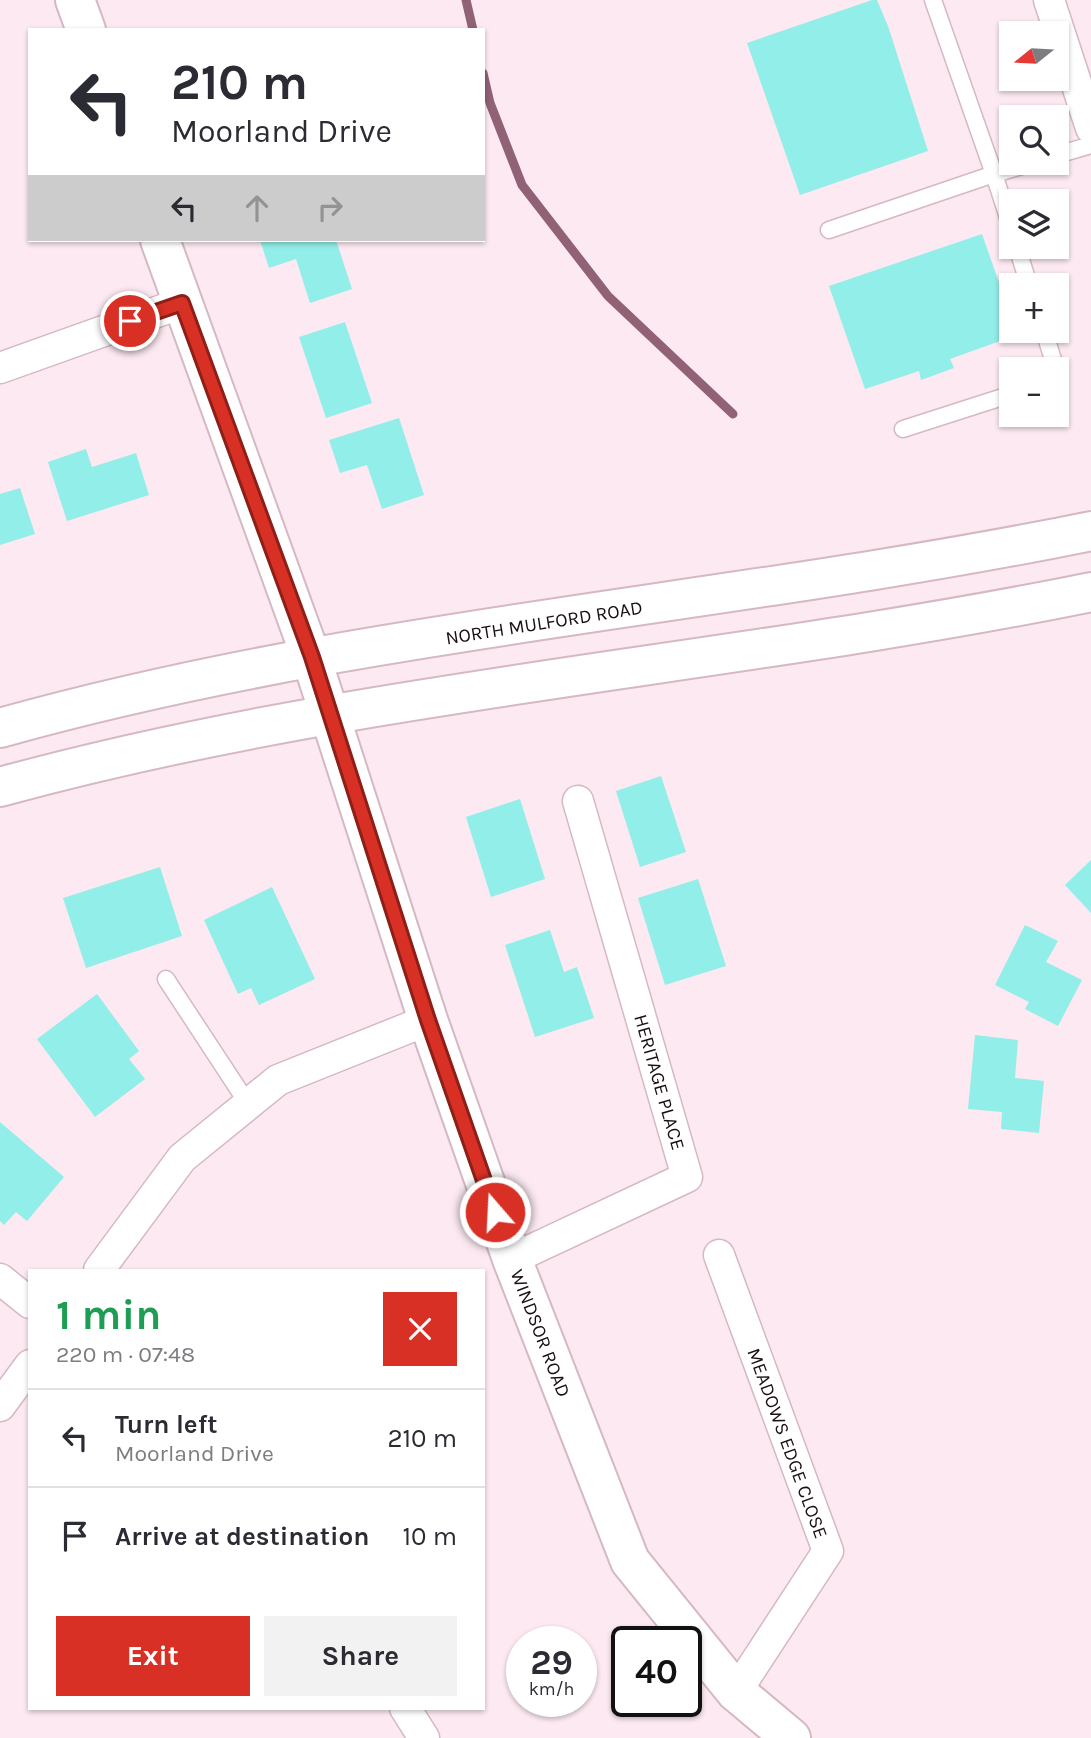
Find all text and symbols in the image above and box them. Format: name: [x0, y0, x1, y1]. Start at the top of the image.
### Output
north arrow: [999, 21, 1069, 91]
map controls: [999, 21, 1069, 427]
text: 210 m: [171, 54, 308, 111]
icon: left: [56, 56, 147, 147]
button: search: [999, 105, 1069, 175]
text: Moorland Drive: [171, 113, 392, 150]
icon: left: [165, 189, 203, 227]
icon: ahead: [238, 189, 276, 227]
icon: right: [311, 189, 349, 227]
button: layers: [999, 189, 1069, 259]
button: +: [999, 273, 1069, 343]
pin: [100, 291, 160, 351]
icon: arrive: [111, 302, 149, 340]
button: −: [999, 357, 1069, 427]
street label: NORTH MULFORD ROAD: [444, 597, 644, 649]
street label: HERITAGE PLACE: [629, 1012, 689, 1153]
position arrow: [458, 1175, 532, 1249]
street label: WINDSOR ROAD: [506, 1266, 575, 1400]
text: 1 min: [56, 1290, 161, 1340]
button: close: [383, 1292, 457, 1366]
text: 220 m · 07:48: [56, 1341, 195, 1368]
street label: MEADOWS EDGE CLOSE: [742, 1345, 832, 1542]
text: Turn left: [115, 1409, 217, 1440]
icon: left: [56, 1419, 94, 1457]
text: 210 m: [387, 1423, 457, 1454]
text: Moorland Drive: [115, 1440, 274, 1467]
icon: arrive: [56, 1517, 94, 1555]
text: Arrive at destination: [115, 1521, 369, 1552]
text: 10 m: [402, 1521, 457, 1552]
button: Exit: [56, 1616, 250, 1696]
button: Share: [264, 1616, 457, 1696]
speed limit sign: 40: [611, 1626, 702, 1717]
text: 29: [530, 1642, 573, 1683]
text: km/h: [529, 1678, 574, 1700]

